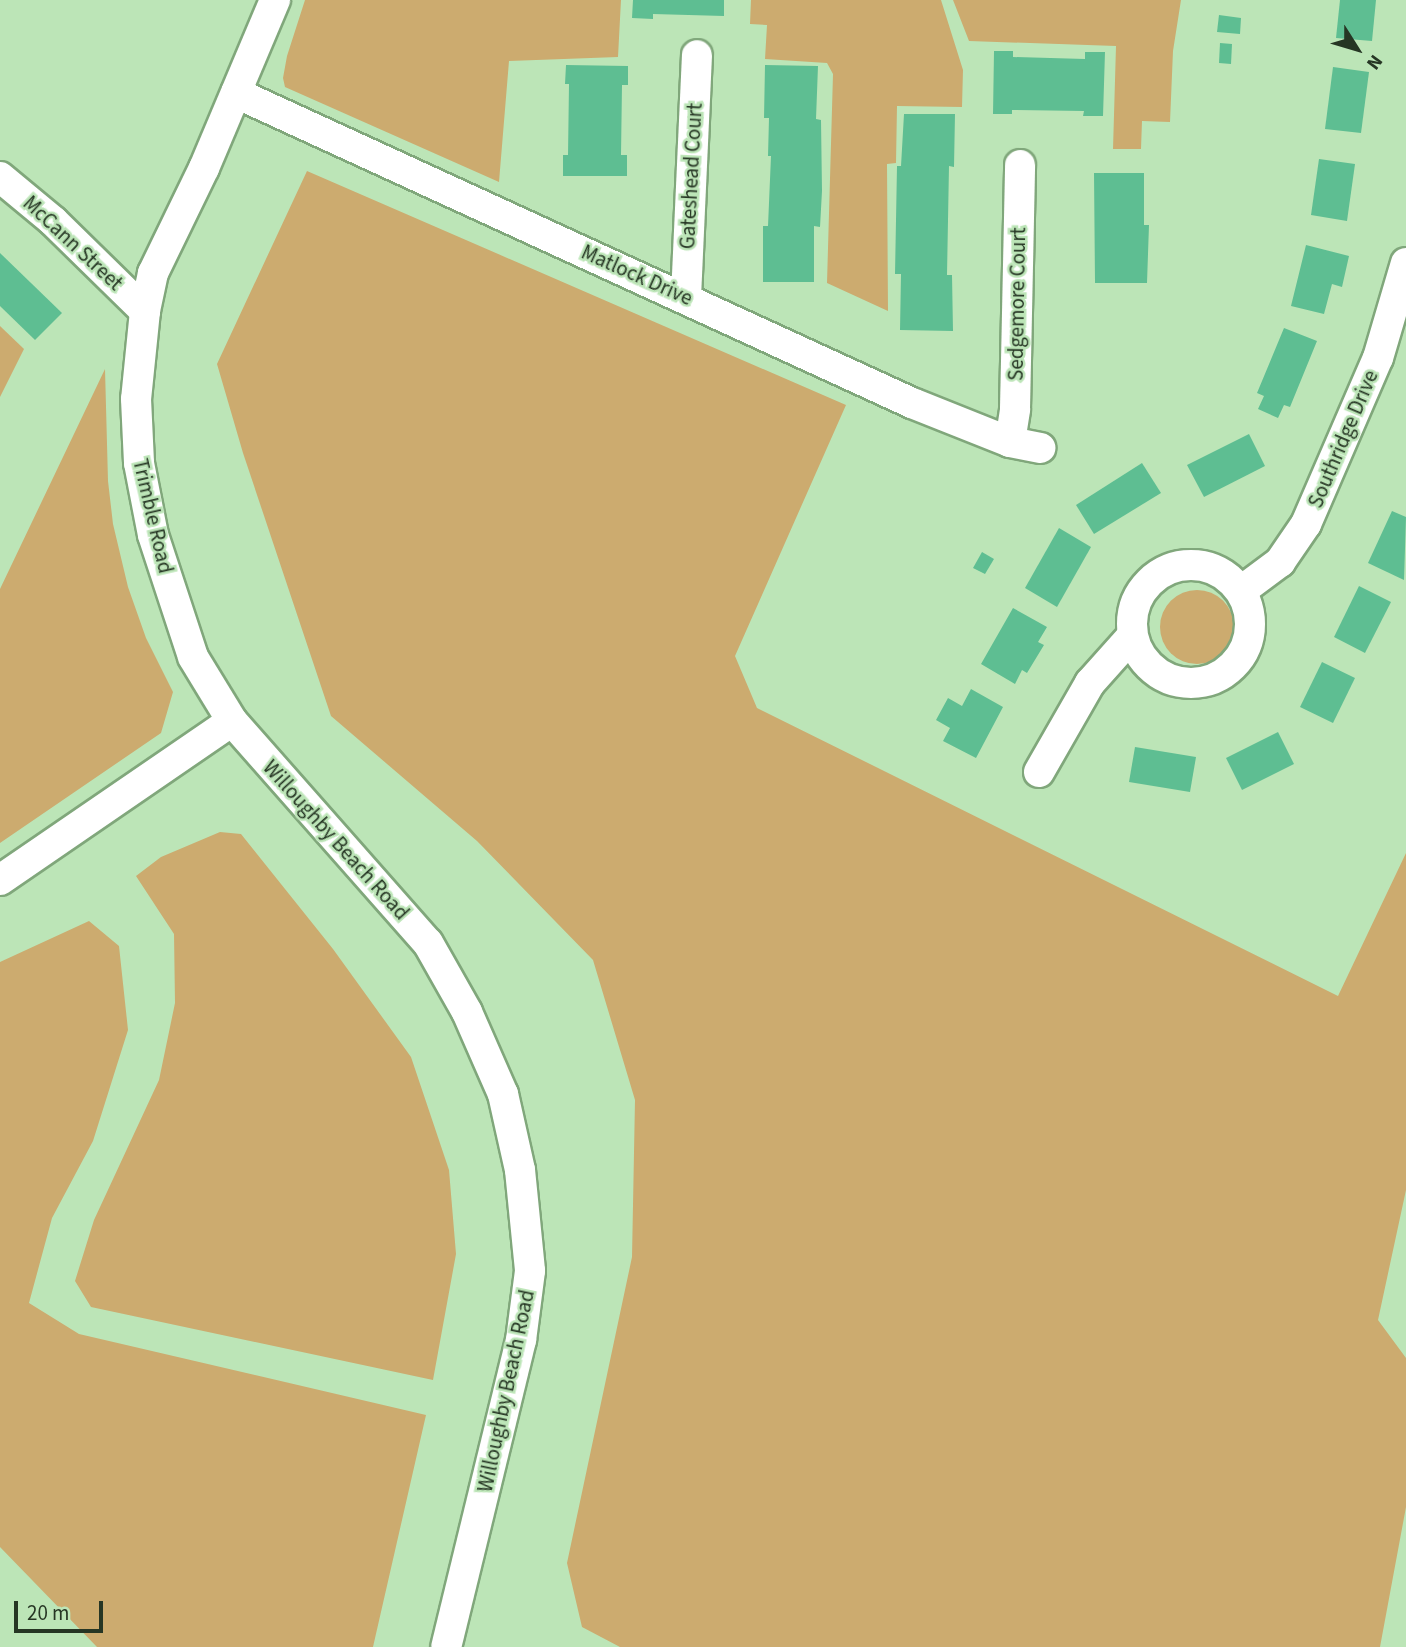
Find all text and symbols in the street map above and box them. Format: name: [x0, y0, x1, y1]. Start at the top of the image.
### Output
north arrow: [1322, 14, 1392, 84]
text: N: [1360, 49, 1389, 75]
street label: Gateshead Court: [675, 102, 707, 250]
street label: McCann Street: [18, 190, 128, 296]
street label: Sedgemore Court: [1003, 227, 1031, 381]
street label: Matlock Drive: [577, 239, 697, 311]
street label: Southridge Drive: [1303, 366, 1383, 512]
street label: Trimble Road: [128, 456, 178, 576]
street label: Willoughby Beach Road: [258, 755, 414, 925]
street label: Willoughby Beach Road: [472, 1288, 540, 1494]
scale bar: [18, 1588, 107, 1632]
text: 20 m: [27, 1598, 69, 1628]

